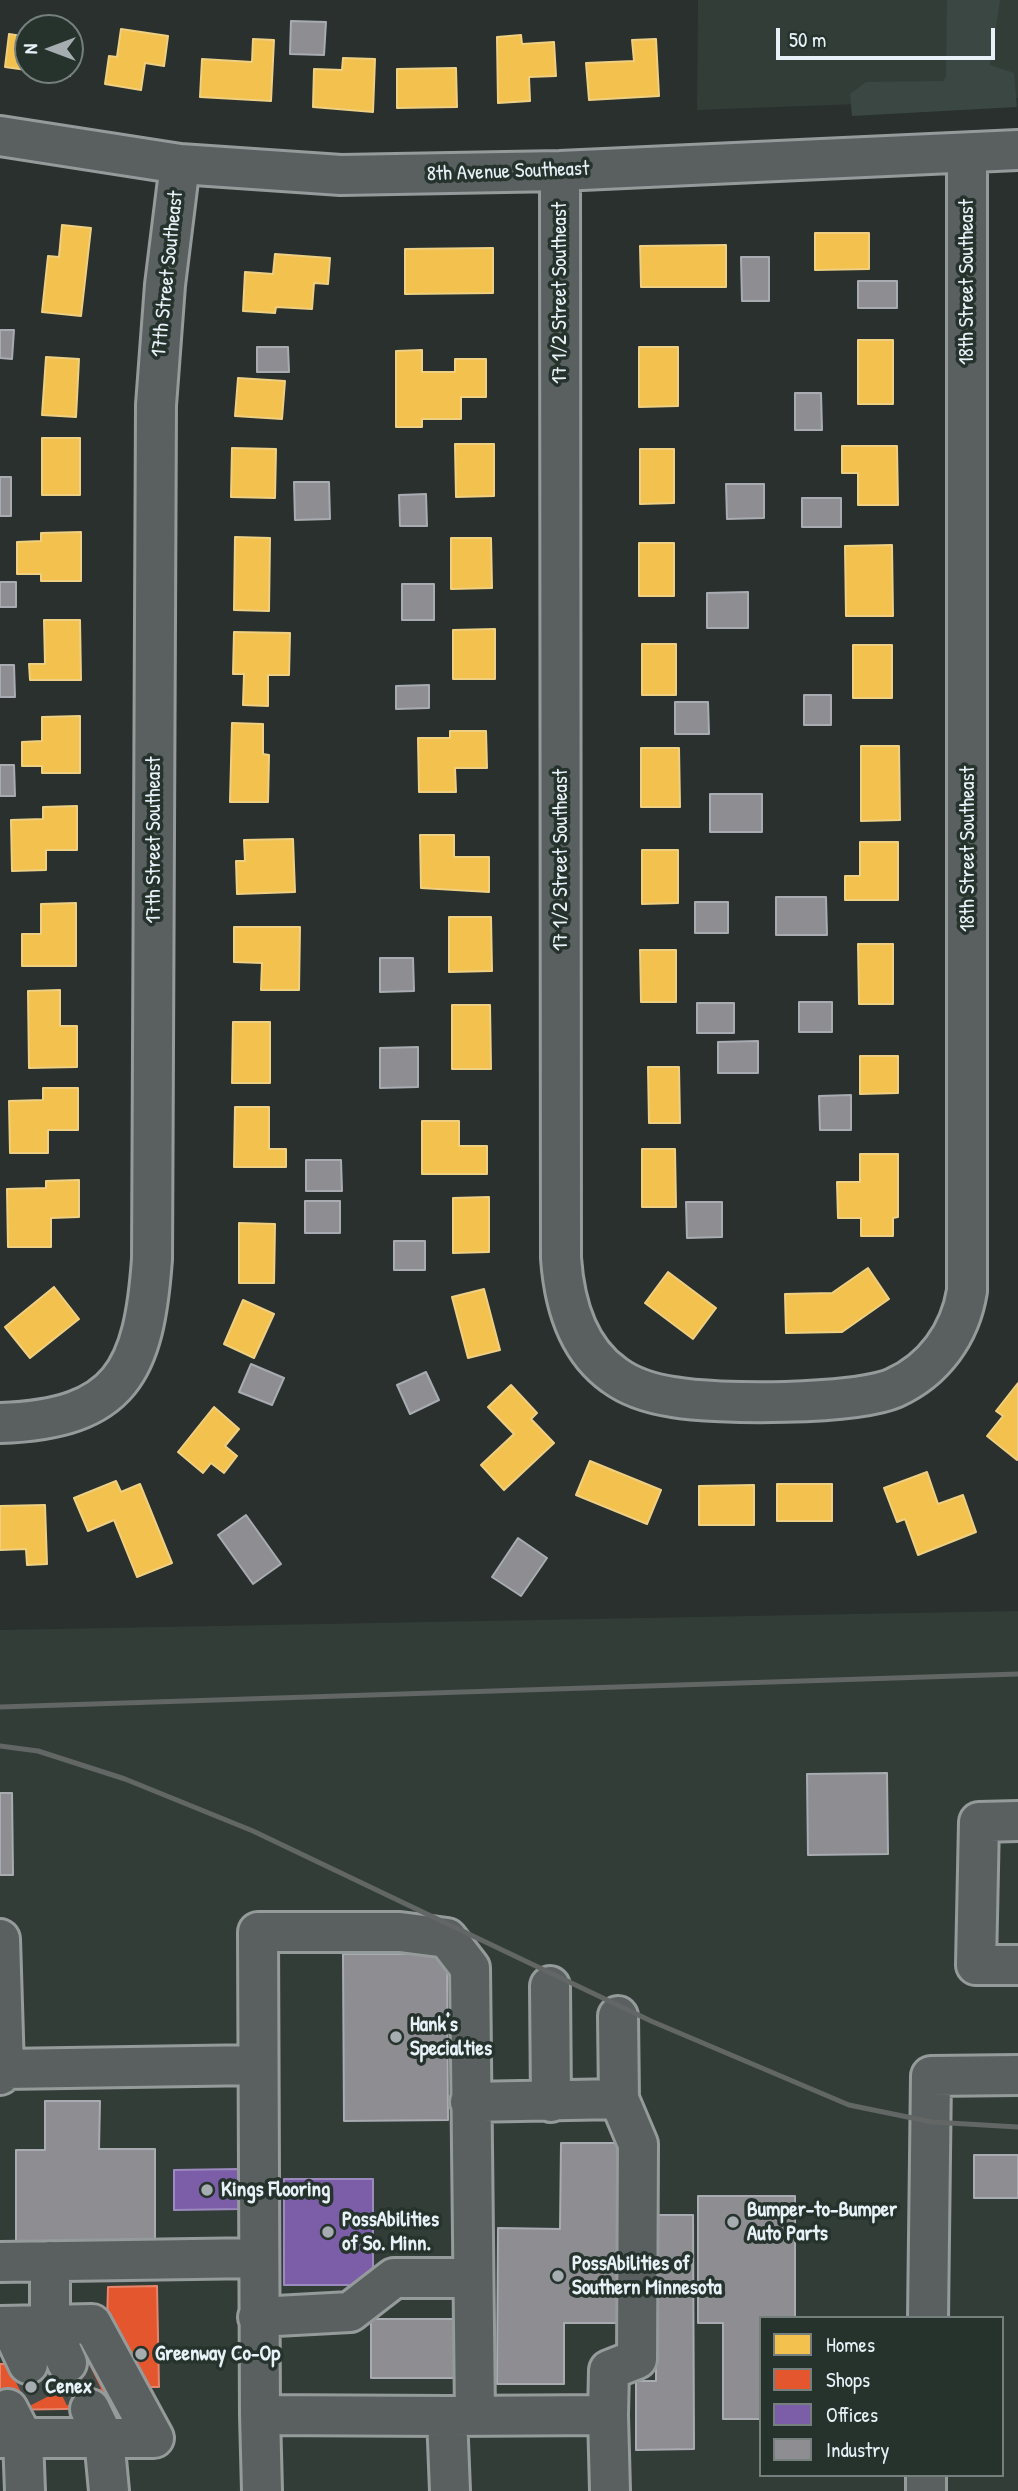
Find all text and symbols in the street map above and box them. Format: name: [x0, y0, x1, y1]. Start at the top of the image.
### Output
north arrow: [14, 14, 84, 84]
scale bar: [780, 14, 999, 58]
text: 50 m: [789, 25, 826, 54]
text: N: [17, 44, 43, 54]
street label: 8th Avenue Southeast: [426, 157, 590, 187]
street label: 17th Street Southeast: [147, 190, 189, 358]
street label: 18th Street Southeast: [954, 199, 980, 365]
street label: 17 1/2 Street Southeast: [547, 202, 573, 384]
street label: 17th Street Southeast: [141, 756, 167, 924]
street label: 18th Street Southeast: [955, 766, 981, 932]
street label: 17 1/2 Street Southeast: [548, 769, 574, 951]
place label: Hank's Specialties: [410, 2012, 492, 2062]
marker: Hank's Specialties: [388, 2029, 404, 2045]
place label: Kings Flooring: [221, 2177, 330, 2203]
marker: Kings Flooring: [199, 2182, 215, 2198]
place label: Bumper-to-Bumper Auto Parts: [747, 2197, 897, 2247]
place label: PossAbilities of So. Minn.: [342, 2207, 439, 2257]
marker: Bumper-to-Bumper Auto Parts: [725, 2214, 741, 2230]
marker: PossAbilities of So. Minn.: [320, 2224, 336, 2240]
place label: PossAbilities of Southern Minnesota: [572, 2251, 722, 2301]
marker: PossAbilities of Southern Minnesota: [550, 2268, 566, 2284]
legend: [759, 2316, 1004, 2477]
text: Homes: [826, 2330, 875, 2359]
place label: Greenway Co-Op: [155, 2341, 280, 2367]
marker: Greenway Co-Op: [133, 2346, 149, 2362]
text: Shops: [826, 2365, 870, 2394]
place label: Cenex: [45, 2374, 92, 2400]
marker: Cenex: [23, 2379, 39, 2395]
text: Offices: [826, 2400, 878, 2429]
text: Industry: [826, 2435, 889, 2464]

